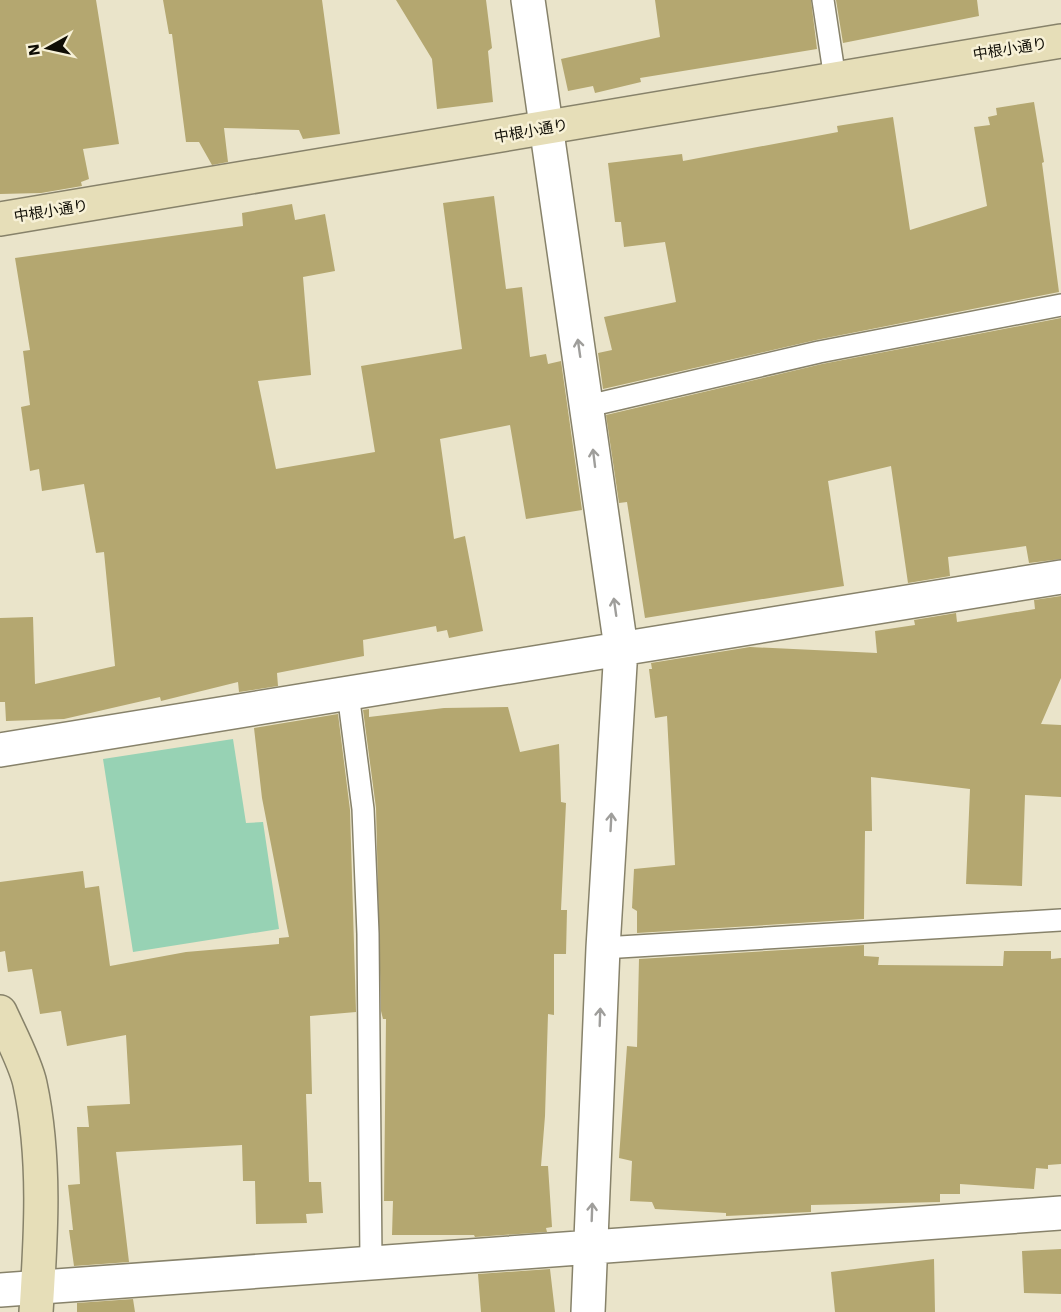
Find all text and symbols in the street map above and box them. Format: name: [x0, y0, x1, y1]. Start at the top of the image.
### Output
north arrow: [18, 18, 78, 78]
street label: 中根小通り: [972, 34, 1048, 64]
text: N: [23, 43, 44, 57]
street label: 中根小通り: [492, 116, 570, 146]
street label: 中根小通り: [13, 196, 89, 226]
one-way arrow: [574, 339, 585, 359]
one-way arrow: [589, 448, 600, 468]
one-way arrow: [610, 597, 621, 617]
one-way arrow: [605, 813, 616, 833]
one-way arrow: [595, 1007, 606, 1027]
one-way arrow: [587, 1202, 598, 1222]

